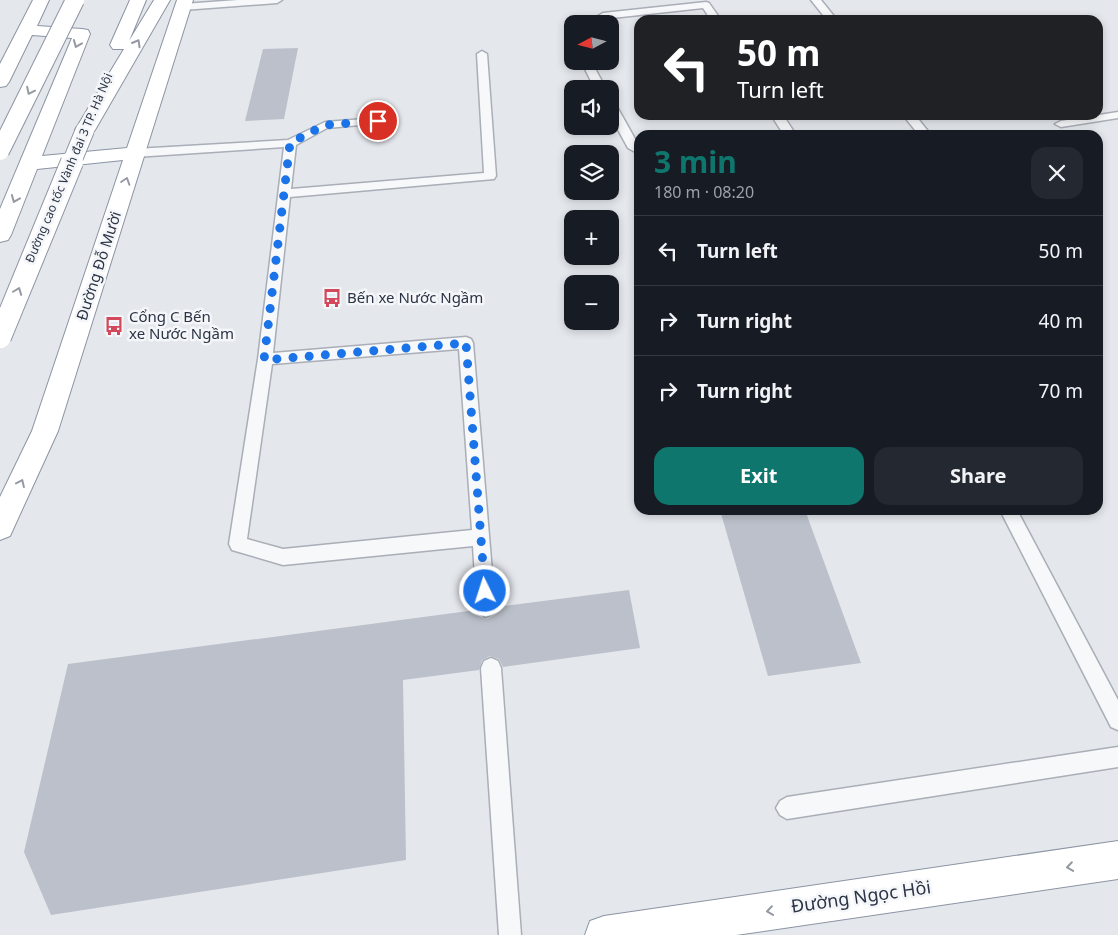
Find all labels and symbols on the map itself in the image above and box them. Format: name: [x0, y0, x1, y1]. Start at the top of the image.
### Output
north arrow: [564, 15, 619, 70]
one-way arrow: [130, 39, 140, 48]
one-way arrow: [73, 40, 83, 48]
street label: Đường cao tốc Vành đai 3 TP. Hà Nội: [21, 70, 116, 265]
one-way arrow: [26, 85, 36, 94]
pin: [357, 100, 399, 142]
one-way arrow: [120, 177, 130, 186]
one-way arrow: [10, 194, 21, 203]
street label: Đường Đỗ Mười: [71, 209, 125, 323]
one-way arrow: [11, 287, 22, 296]
bus stop icon: Bến xe Nước Ngầm: [321, 287, 343, 309]
place label: Bến xe Nước Ngầm: [347, 287, 483, 307]
place label: Cổng C Bến xe Nước Ngầm: [129, 306, 234, 343]
bus stop icon: Cổng C Bến xe Nước Ngầm: [103, 315, 125, 337]
one-way arrow: [15, 479, 25, 488]
position arrow: [458, 564, 510, 616]
one-way arrow: [1065, 861, 1073, 872]
street label: Đường Ngọc Hồi: [789, 874, 932, 918]
one-way arrow: [766, 905, 775, 915]

